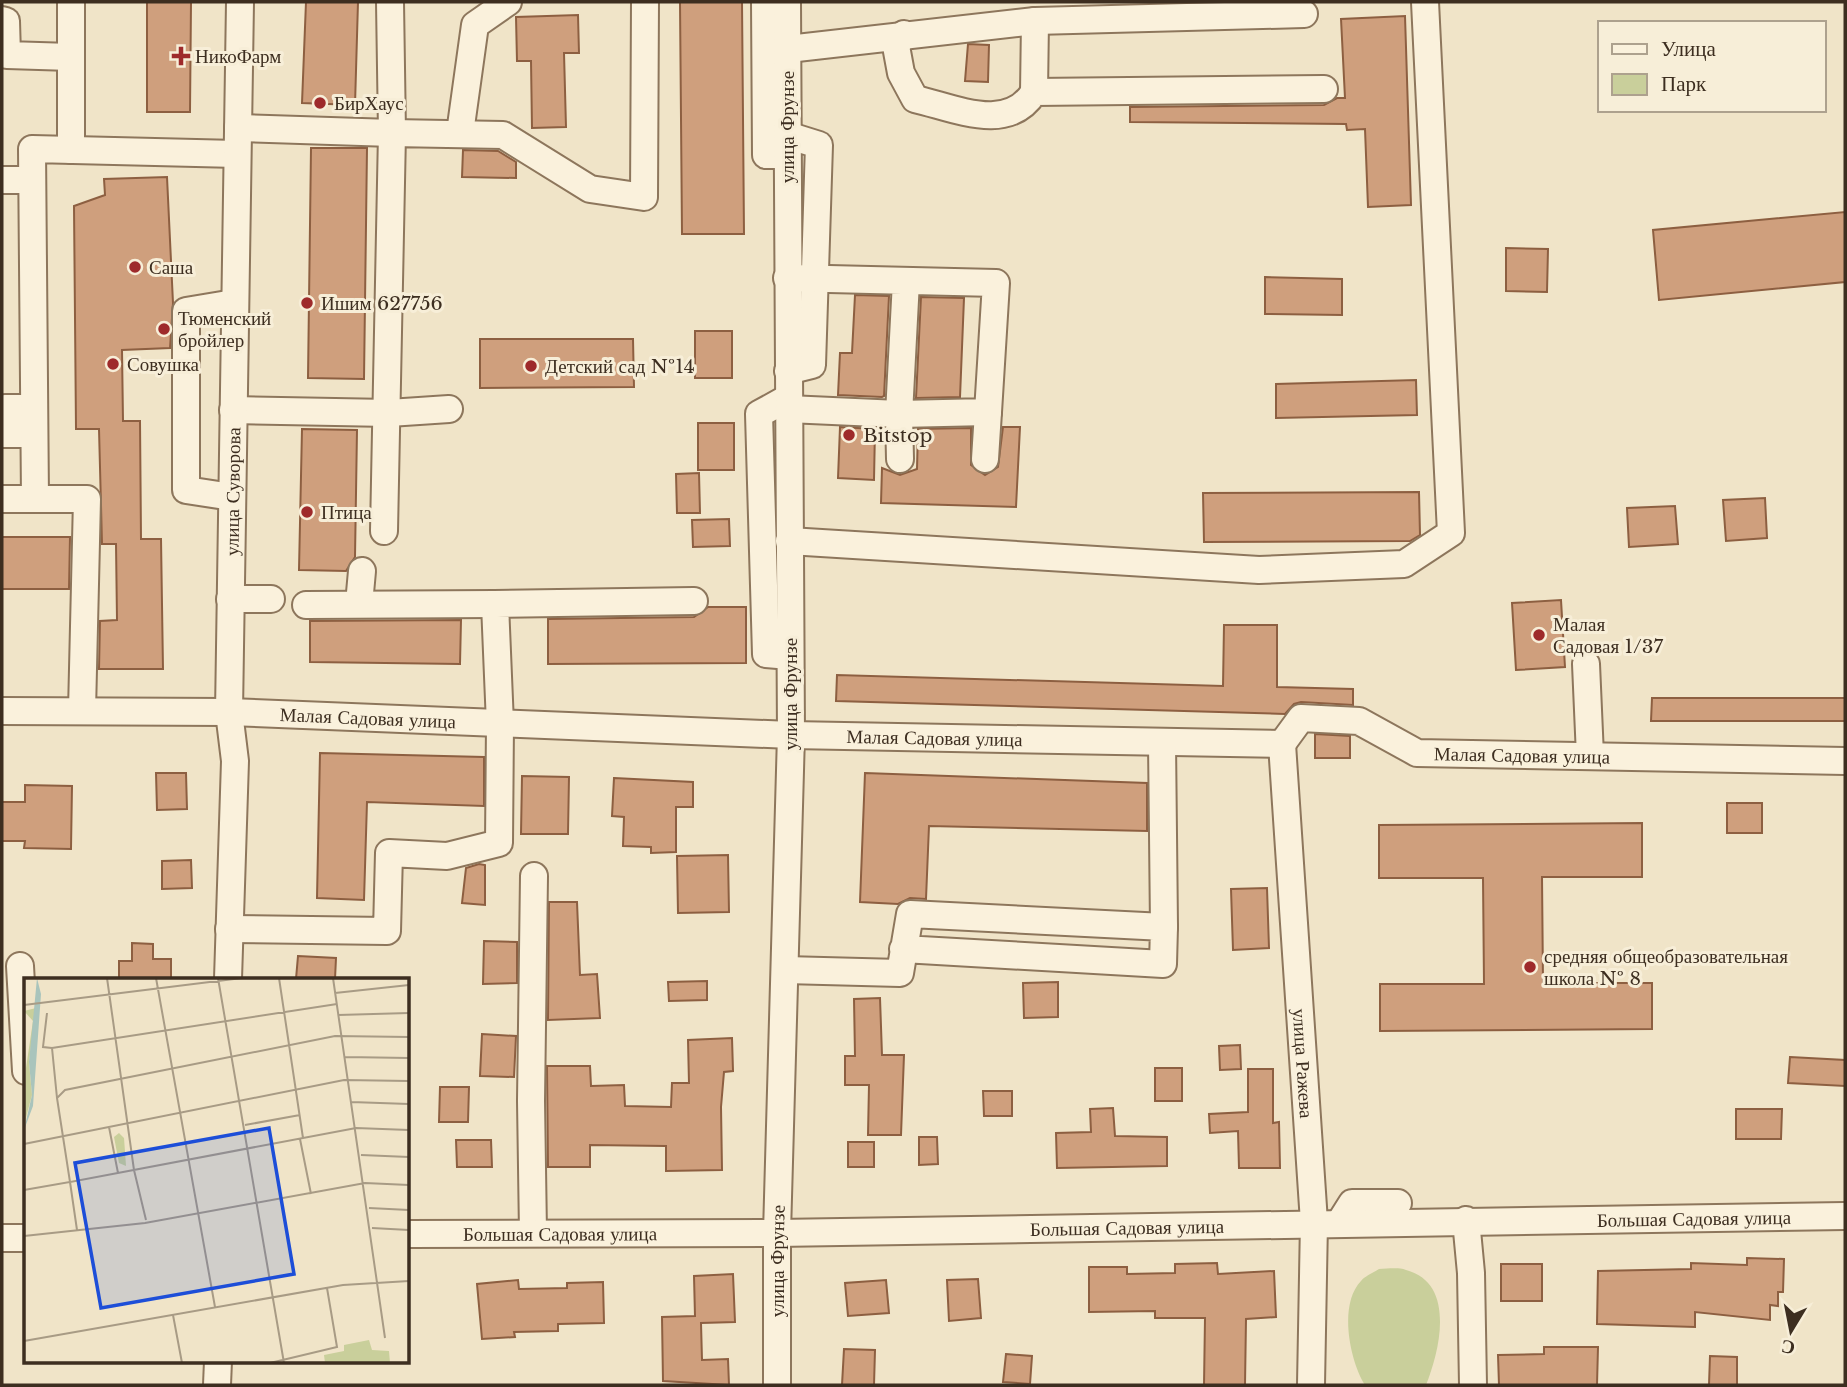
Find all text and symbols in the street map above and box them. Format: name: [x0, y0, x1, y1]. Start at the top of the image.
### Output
legend: [1598, 21, 1826, 112]
text: Улица: [1661, 36, 1716, 62]
place label: НикоФарм: [195, 45, 281, 68]
marker: НикоФарм: [173, 48, 189, 64]
street label: улица Фрунзе: [776, 71, 799, 183]
text: Парк: [1661, 71, 1707, 97]
place label: БирХаус: [334, 92, 404, 115]
marker: БирХаус: [312, 95, 328, 111]
place label: Саша: [149, 256, 194, 279]
marker: Саша: [127, 259, 143, 275]
place label: Ишим 627756: [321, 292, 443, 315]
marker: Ишим 627756: [299, 295, 315, 311]
place label: Тюменский бройлер: [178, 307, 271, 352]
marker: Тюменский бройлер: [156, 321, 172, 337]
place label: Совушка: [127, 353, 200, 376]
place label: Детский сад №14: [545, 355, 695, 378]
marker: Совушка: [105, 356, 121, 372]
marker: Детский сад №14: [523, 358, 539, 374]
place label: Bitstop: [863, 424, 932, 447]
street label: улица Суворова: [220, 426, 245, 556]
marker: Bitstop: [841, 427, 857, 443]
place label: Птица: [321, 501, 372, 524]
marker: Птица: [299, 504, 315, 520]
place label: Малая Садовая 1/37: [1553, 613, 1664, 658]
marker: Малая Садовая 1/37: [1531, 627, 1547, 643]
street label: улица Фрунзе: [779, 638, 802, 750]
street label: Малая Садовая улица: [279, 703, 457, 733]
street label: Малая Садовая улица: [846, 725, 1023, 751]
street label: Малая Садовая улица: [1434, 742, 1611, 769]
place label: средняя общеобразовательная школа № 8: [1544, 945, 1788, 990]
marker: средняя общеобразовательная школа № 8: [1522, 959, 1538, 975]
inset map: [24, 978, 410, 1362]
street label: улица Ражева: [1288, 1008, 1318, 1119]
street label: улица Фрунзе: [766, 1205, 790, 1317]
street label: Большая Садовая улица: [1597, 1206, 1792, 1232]
street label: Большая Садовая улица: [1030, 1215, 1225, 1241]
street label: Большая Садовая улица: [463, 1222, 658, 1246]
north arrow: [1756, 1296, 1826, 1366]
text: С: [1779, 1335, 1797, 1360]

